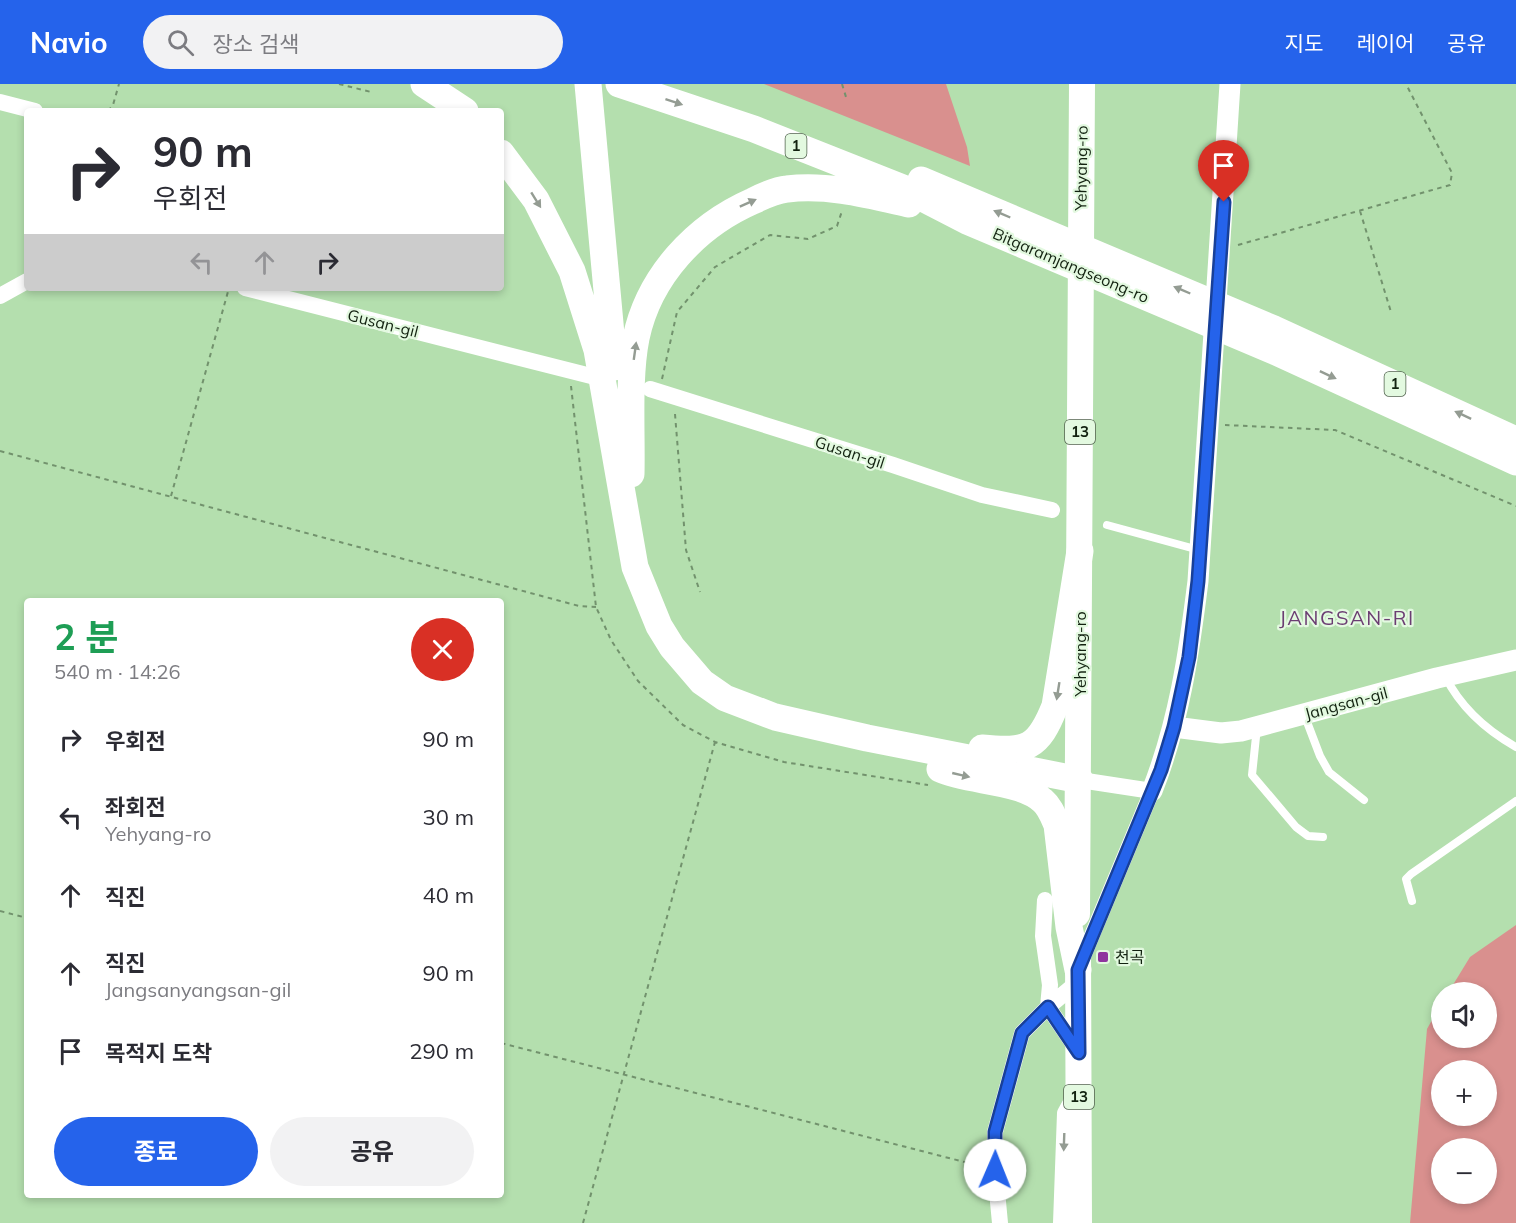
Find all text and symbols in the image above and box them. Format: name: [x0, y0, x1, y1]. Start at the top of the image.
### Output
search box: [143, 15, 563, 69]
text: Navio: [30, 25, 107, 60]
icon: search: [164, 26, 197, 59]
text: 장소 검색: [212, 30, 299, 58]
text: 지도: [1285, 30, 1323, 56]
text: 레이어: [1356, 30, 1414, 56]
text: 공유: [1447, 30, 1486, 56]
one-way arrow: [666, 98, 684, 108]
text: 90 m: [153, 125, 253, 178]
street label: Yehyang-ro: [1070, 125, 1092, 212]
icon: right: [54, 132, 132, 210]
road number: 1: [786, 134, 806, 158]
pin: [1198, 140, 1249, 202]
icon: arrive: [1207, 149, 1240, 182]
text: 우회전: [153, 181, 228, 215]
one-way arrow: [530, 192, 541, 208]
one-way arrow: [739, 198, 757, 208]
one-way arrow: [993, 209, 1011, 218]
street label: Bitgaramjangseong-ro: [990, 223, 1152, 307]
icon: left: [185, 246, 218, 279]
icon: ahead: [248, 246, 281, 279]
icon: right: [311, 246, 344, 279]
one-way arrow: [1172, 285, 1190, 295]
street label: Gusan-gil: [346, 305, 420, 341]
one-way arrow: [630, 342, 639, 361]
one-way arrow: [1319, 371, 1336, 380]
road number: 1: [1384, 372, 1406, 396]
one-way arrow: [1454, 410, 1472, 420]
road number: 13: [1065, 420, 1095, 444]
street label: Gusan-gil: [813, 431, 887, 473]
district label: JANGSAN-RI: [1279, 605, 1415, 630]
street label: Yehyang-ro: [1070, 611, 1090, 698]
text: 2 분: [54, 614, 119, 659]
button: close: [411, 618, 474, 681]
text: 540 m · 14:26: [54, 659, 180, 684]
one-way arrow: [1053, 682, 1062, 701]
street label: Jangsan-gil: [1302, 682, 1390, 724]
icon: right: [54, 723, 87, 756]
text: 90 m: [423, 725, 474, 753]
text: 우회전: [105, 727, 166, 755]
one-way arrow: [951, 771, 970, 781]
text: 좌회전: [105, 793, 166, 821]
icon: left: [54, 801, 87, 834]
text: 30 m: [423, 803, 474, 831]
text: Yehyang-ro: [105, 821, 211, 846]
icon: ahead: [54, 879, 87, 912]
text: 40 m: [423, 881, 474, 909]
text: 직진: [105, 883, 145, 911]
place label: 천곡: [1115, 947, 1144, 967]
text: 직진: [105, 949, 145, 977]
marker: 천곡: [1096, 950, 1110, 964]
icon: ahead: [54, 957, 87, 990]
text: 90 m: [423, 959, 474, 987]
text: Jangsanyangsan-gil: [105, 977, 291, 1002]
map controls: [1431, 982, 1497, 1204]
button: sound: [1431, 982, 1497, 1048]
icon: arrive: [54, 1035, 87, 1068]
text: 290 m: [409, 1037, 474, 1065]
text: 목적지 도착: [105, 1039, 212, 1067]
button: +: [1431, 1060, 1497, 1126]
road number: 13: [1064, 1085, 1094, 1109]
button: 종료: [54, 1117, 258, 1186]
button: 공유: [270, 1117, 474, 1186]
one-way arrow: [1059, 1132, 1068, 1151]
position arrow: [963, 1138, 1027, 1202]
button: −: [1431, 1138, 1497, 1204]

